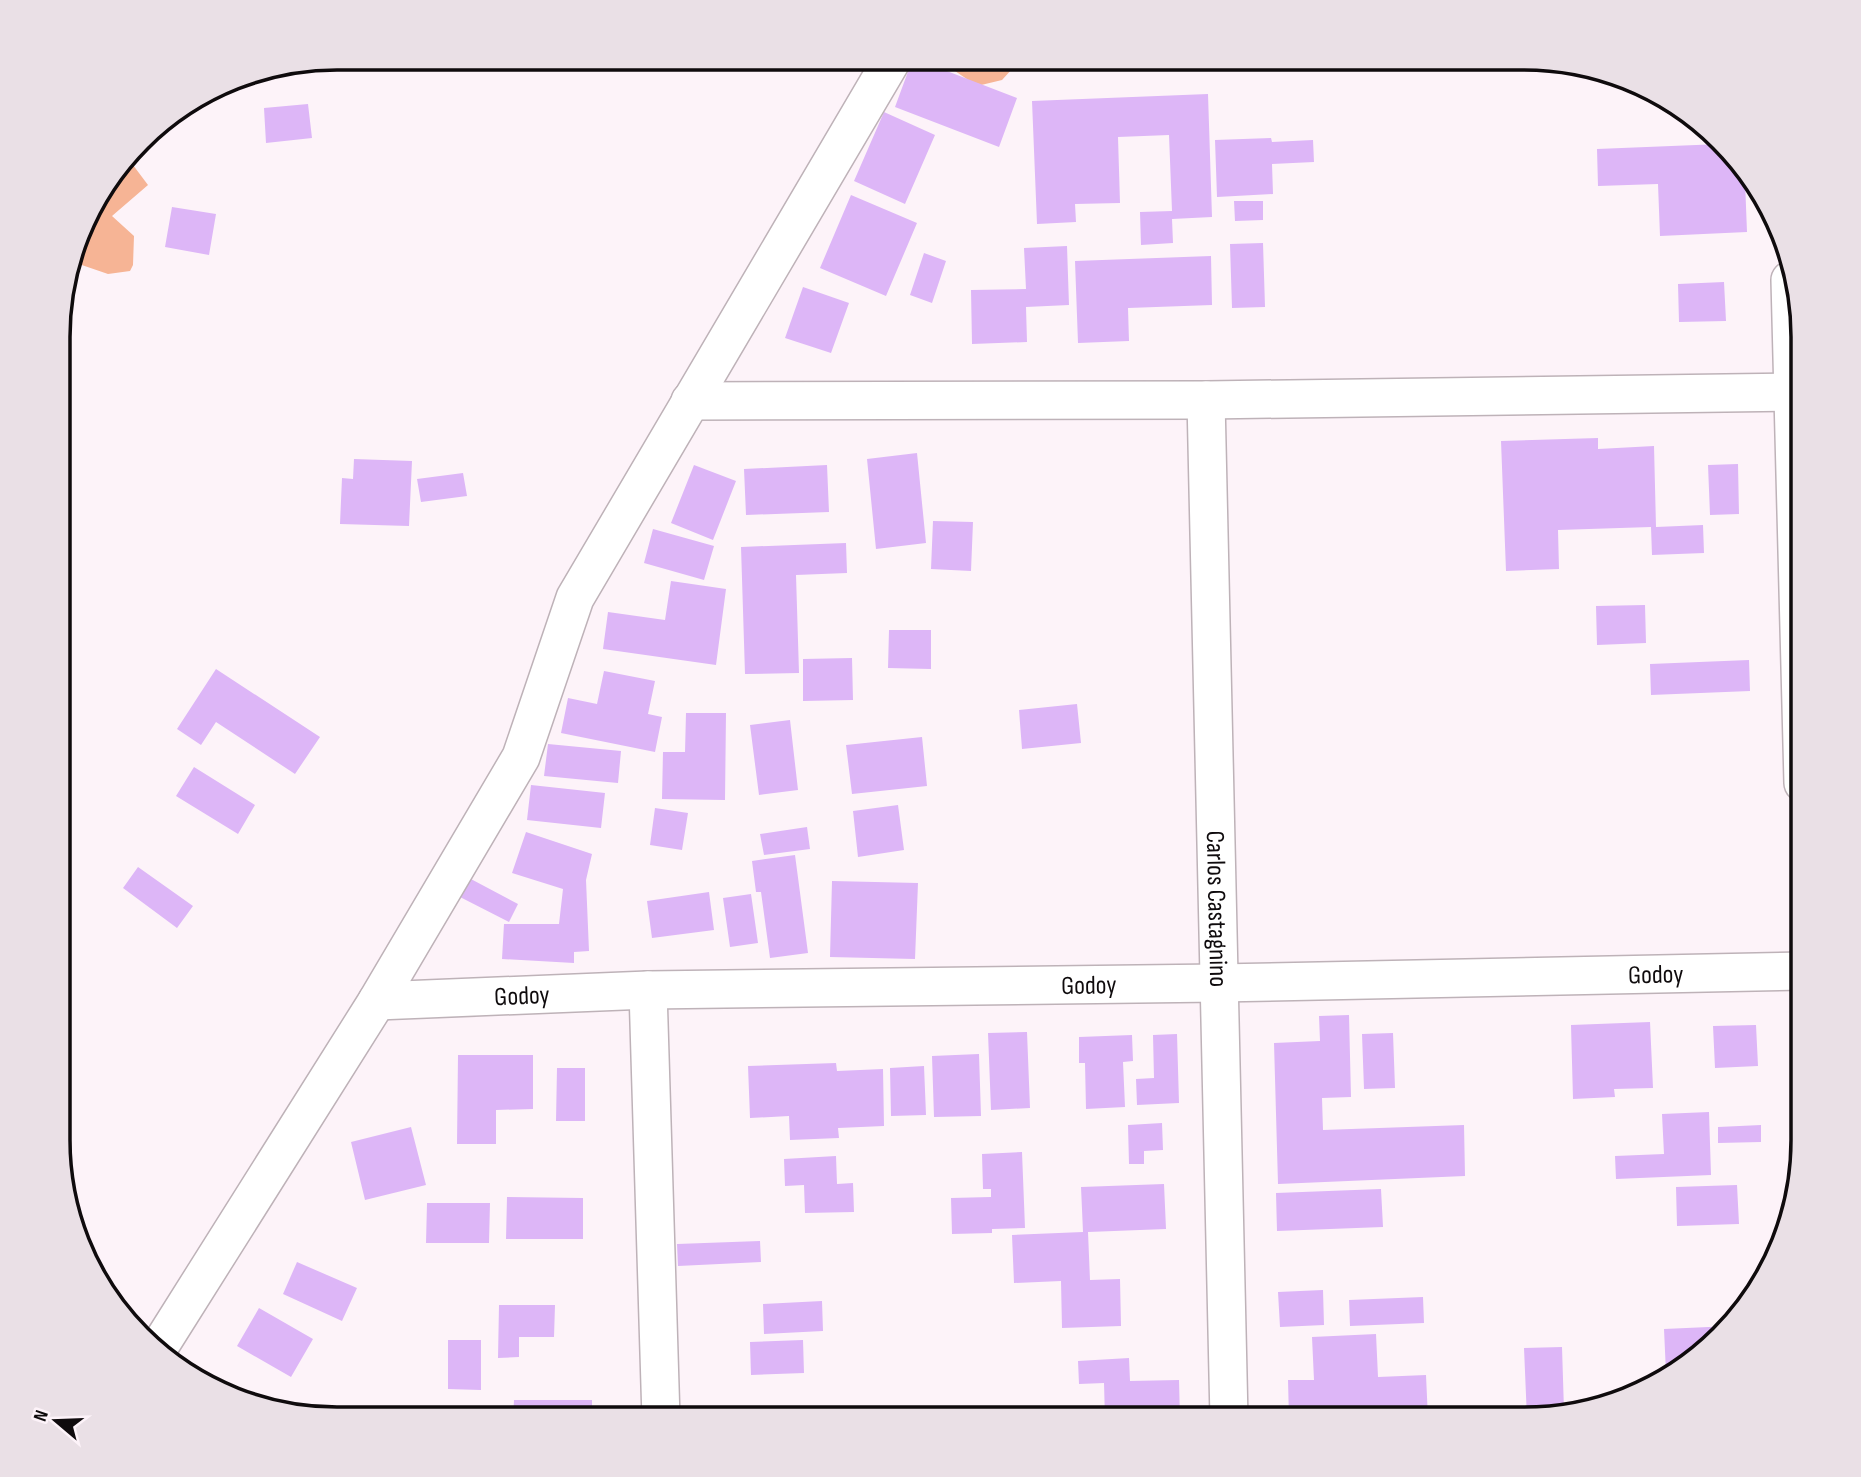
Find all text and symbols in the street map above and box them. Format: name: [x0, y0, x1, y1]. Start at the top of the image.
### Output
street label: Carlos Castagnino: [1199, 830, 1233, 987]
street label: Godoy: [1628, 959, 1684, 992]
street label: Godoy: [1061, 970, 1117, 1002]
street label: Godoy: [494, 980, 550, 1013]
north arrow: [21, 1386, 91, 1456]
text: N: [29, 1407, 54, 1424]

